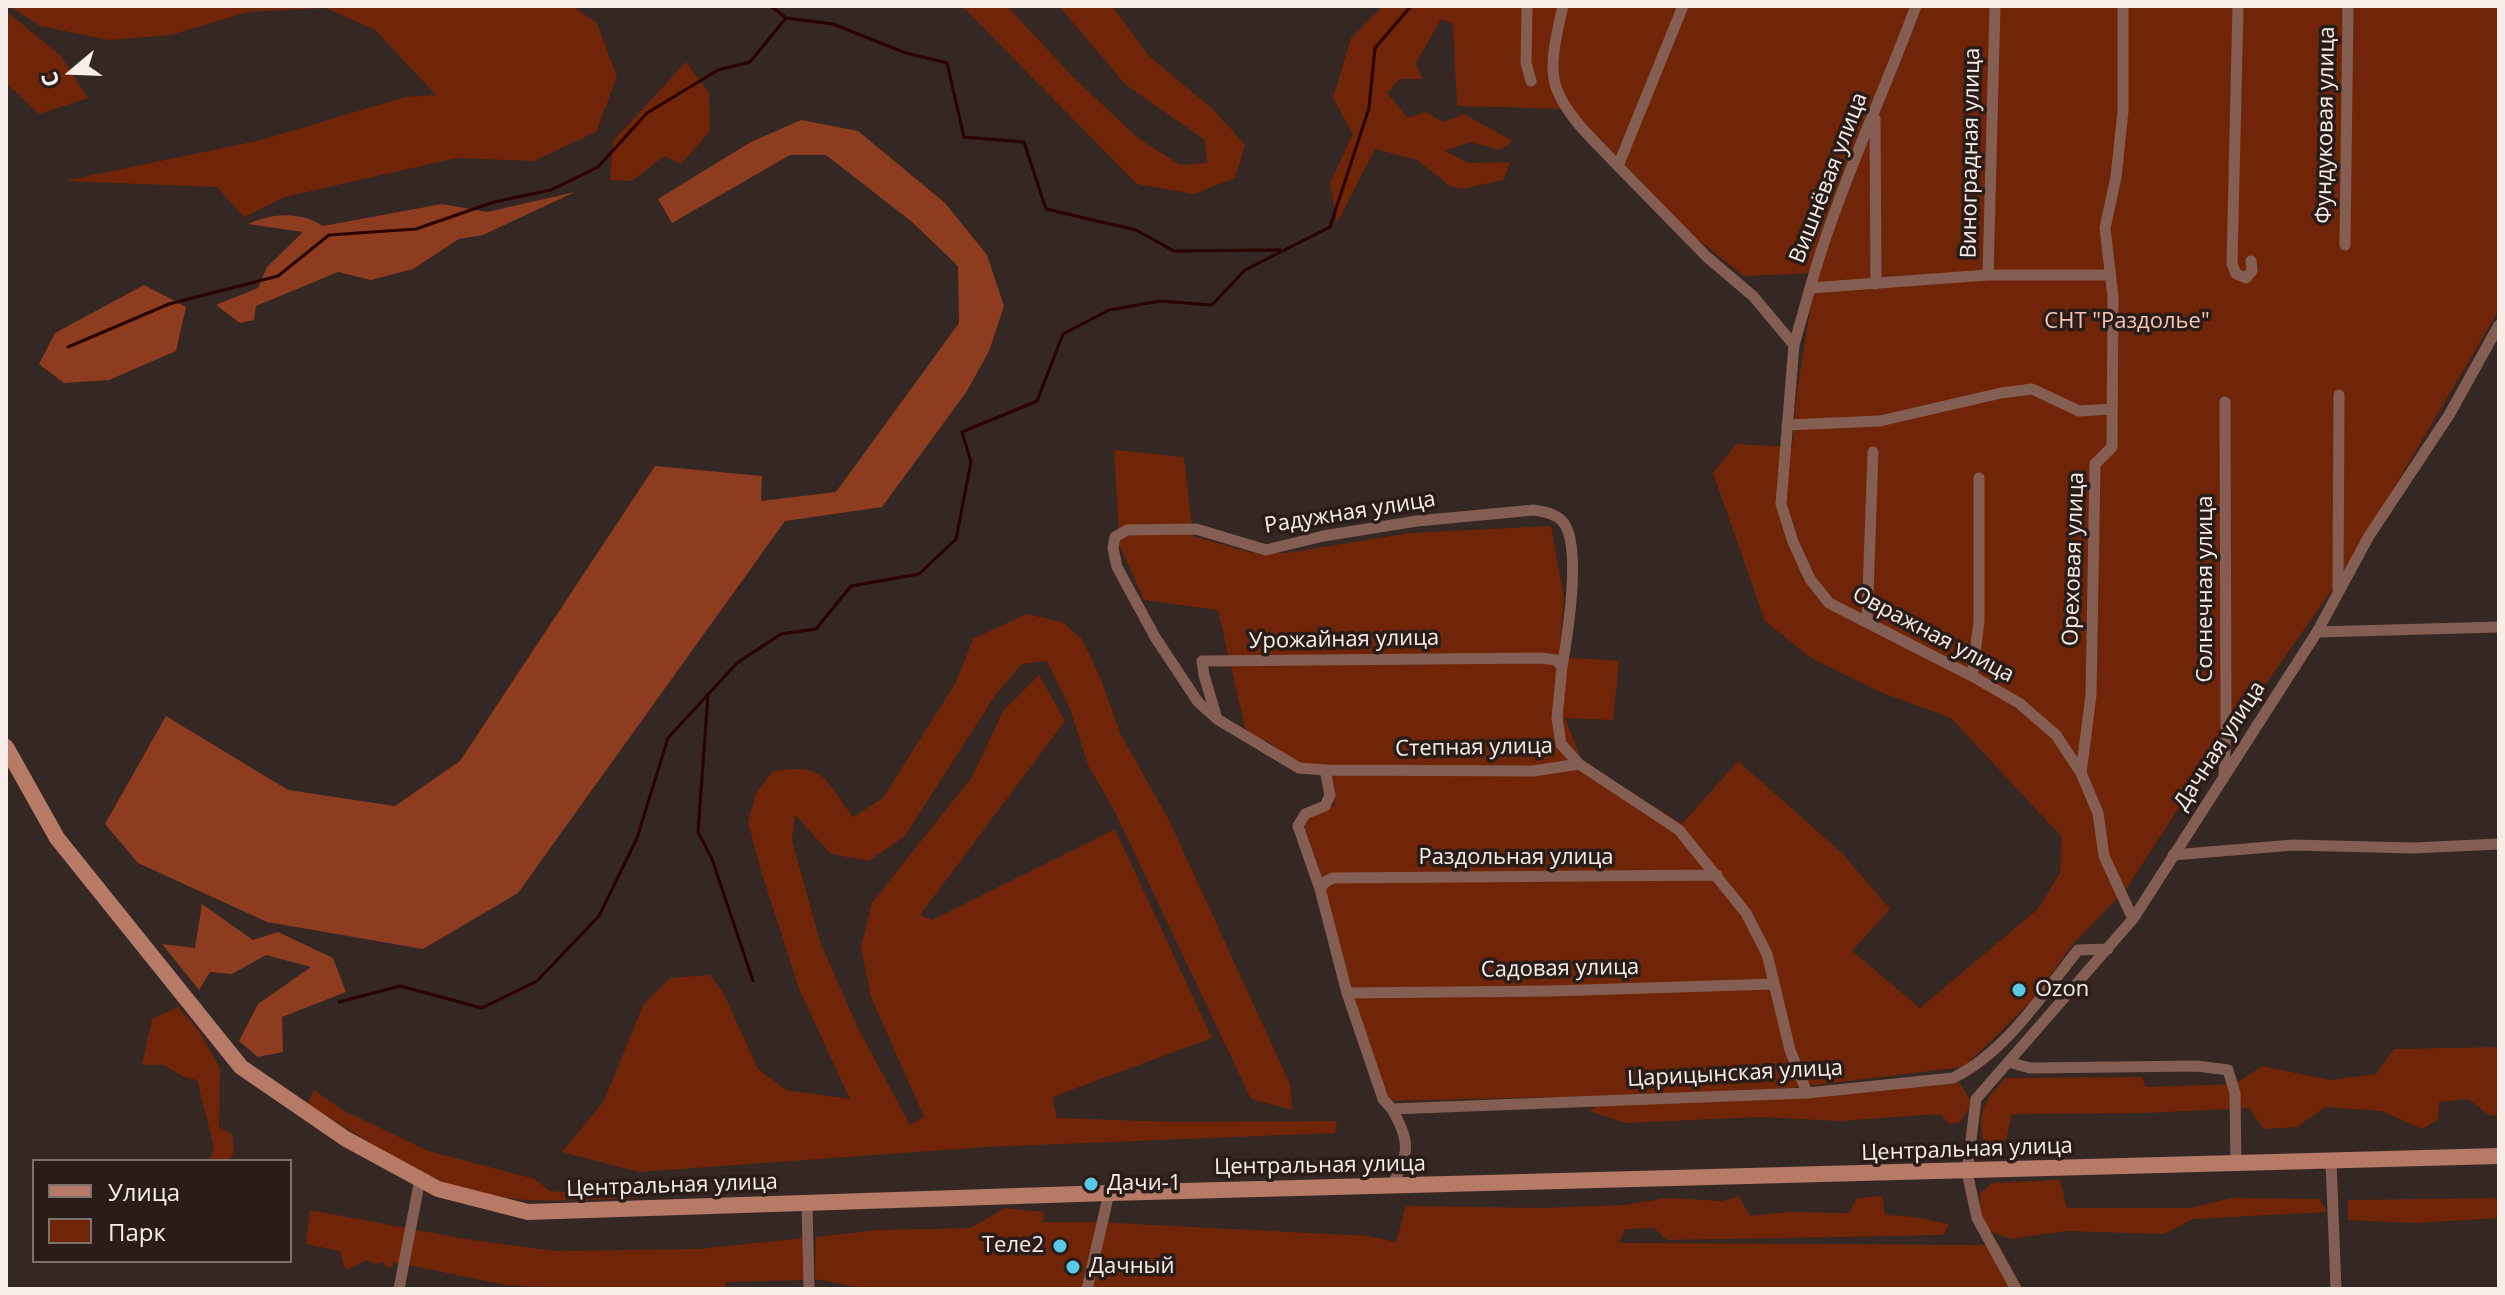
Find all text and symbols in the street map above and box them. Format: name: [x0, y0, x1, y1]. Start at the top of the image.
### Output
street label: Фундуковая улица: [2311, 26, 2341, 224]
north arrow: [32, 32, 112, 112]
street label: Виноградная улица: [1956, 47, 1986, 259]
text: С: [33, 68, 66, 91]
street label: Вишнёвая улица: [1784, 89, 1874, 267]
park label: СНТ "Раздолье": [2044, 309, 2210, 335]
street label: Ореховая улица: [2058, 472, 2090, 646]
street label: Радужная улица: [1263, 486, 1437, 540]
street label: Солнечная улица: [2193, 496, 2219, 682]
street label: Овражная улица: [1848, 581, 2018, 689]
street label: Урожайная улица: [1249, 625, 1439, 655]
street label: Дачная улица: [2169, 677, 2271, 815]
street label: Степная улица: [1395, 733, 1553, 763]
street label: Раздольная улица: [1418, 845, 1614, 871]
street label: Садовая улица: [1481, 954, 1639, 984]
place label: Ozon: [2035, 977, 2089, 1003]
marker: Ozon: [2010, 981, 2028, 999]
street label: Царицынская улица: [1626, 1055, 1844, 1093]
street label: Центральная улица: [1861, 1133, 2073, 1167]
street label: Центральная улица: [1214, 1151, 1426, 1181]
legend: [32, 1159, 292, 1263]
street label: Центральная улица: [566, 1169, 778, 1203]
place label: Дачи-1: [1107, 1171, 1181, 1197]
text: Улица: [108, 1175, 180, 1208]
marker: Дачи-1: [1082, 1175, 1100, 1193]
text: Парк: [108, 1215, 166, 1248]
place label: Теле2: [982, 1233, 1044, 1259]
marker: Теле2: [1051, 1237, 1069, 1255]
place label: Дачный: [1089, 1254, 1174, 1280]
marker: Дачный: [1064, 1258, 1082, 1276]

